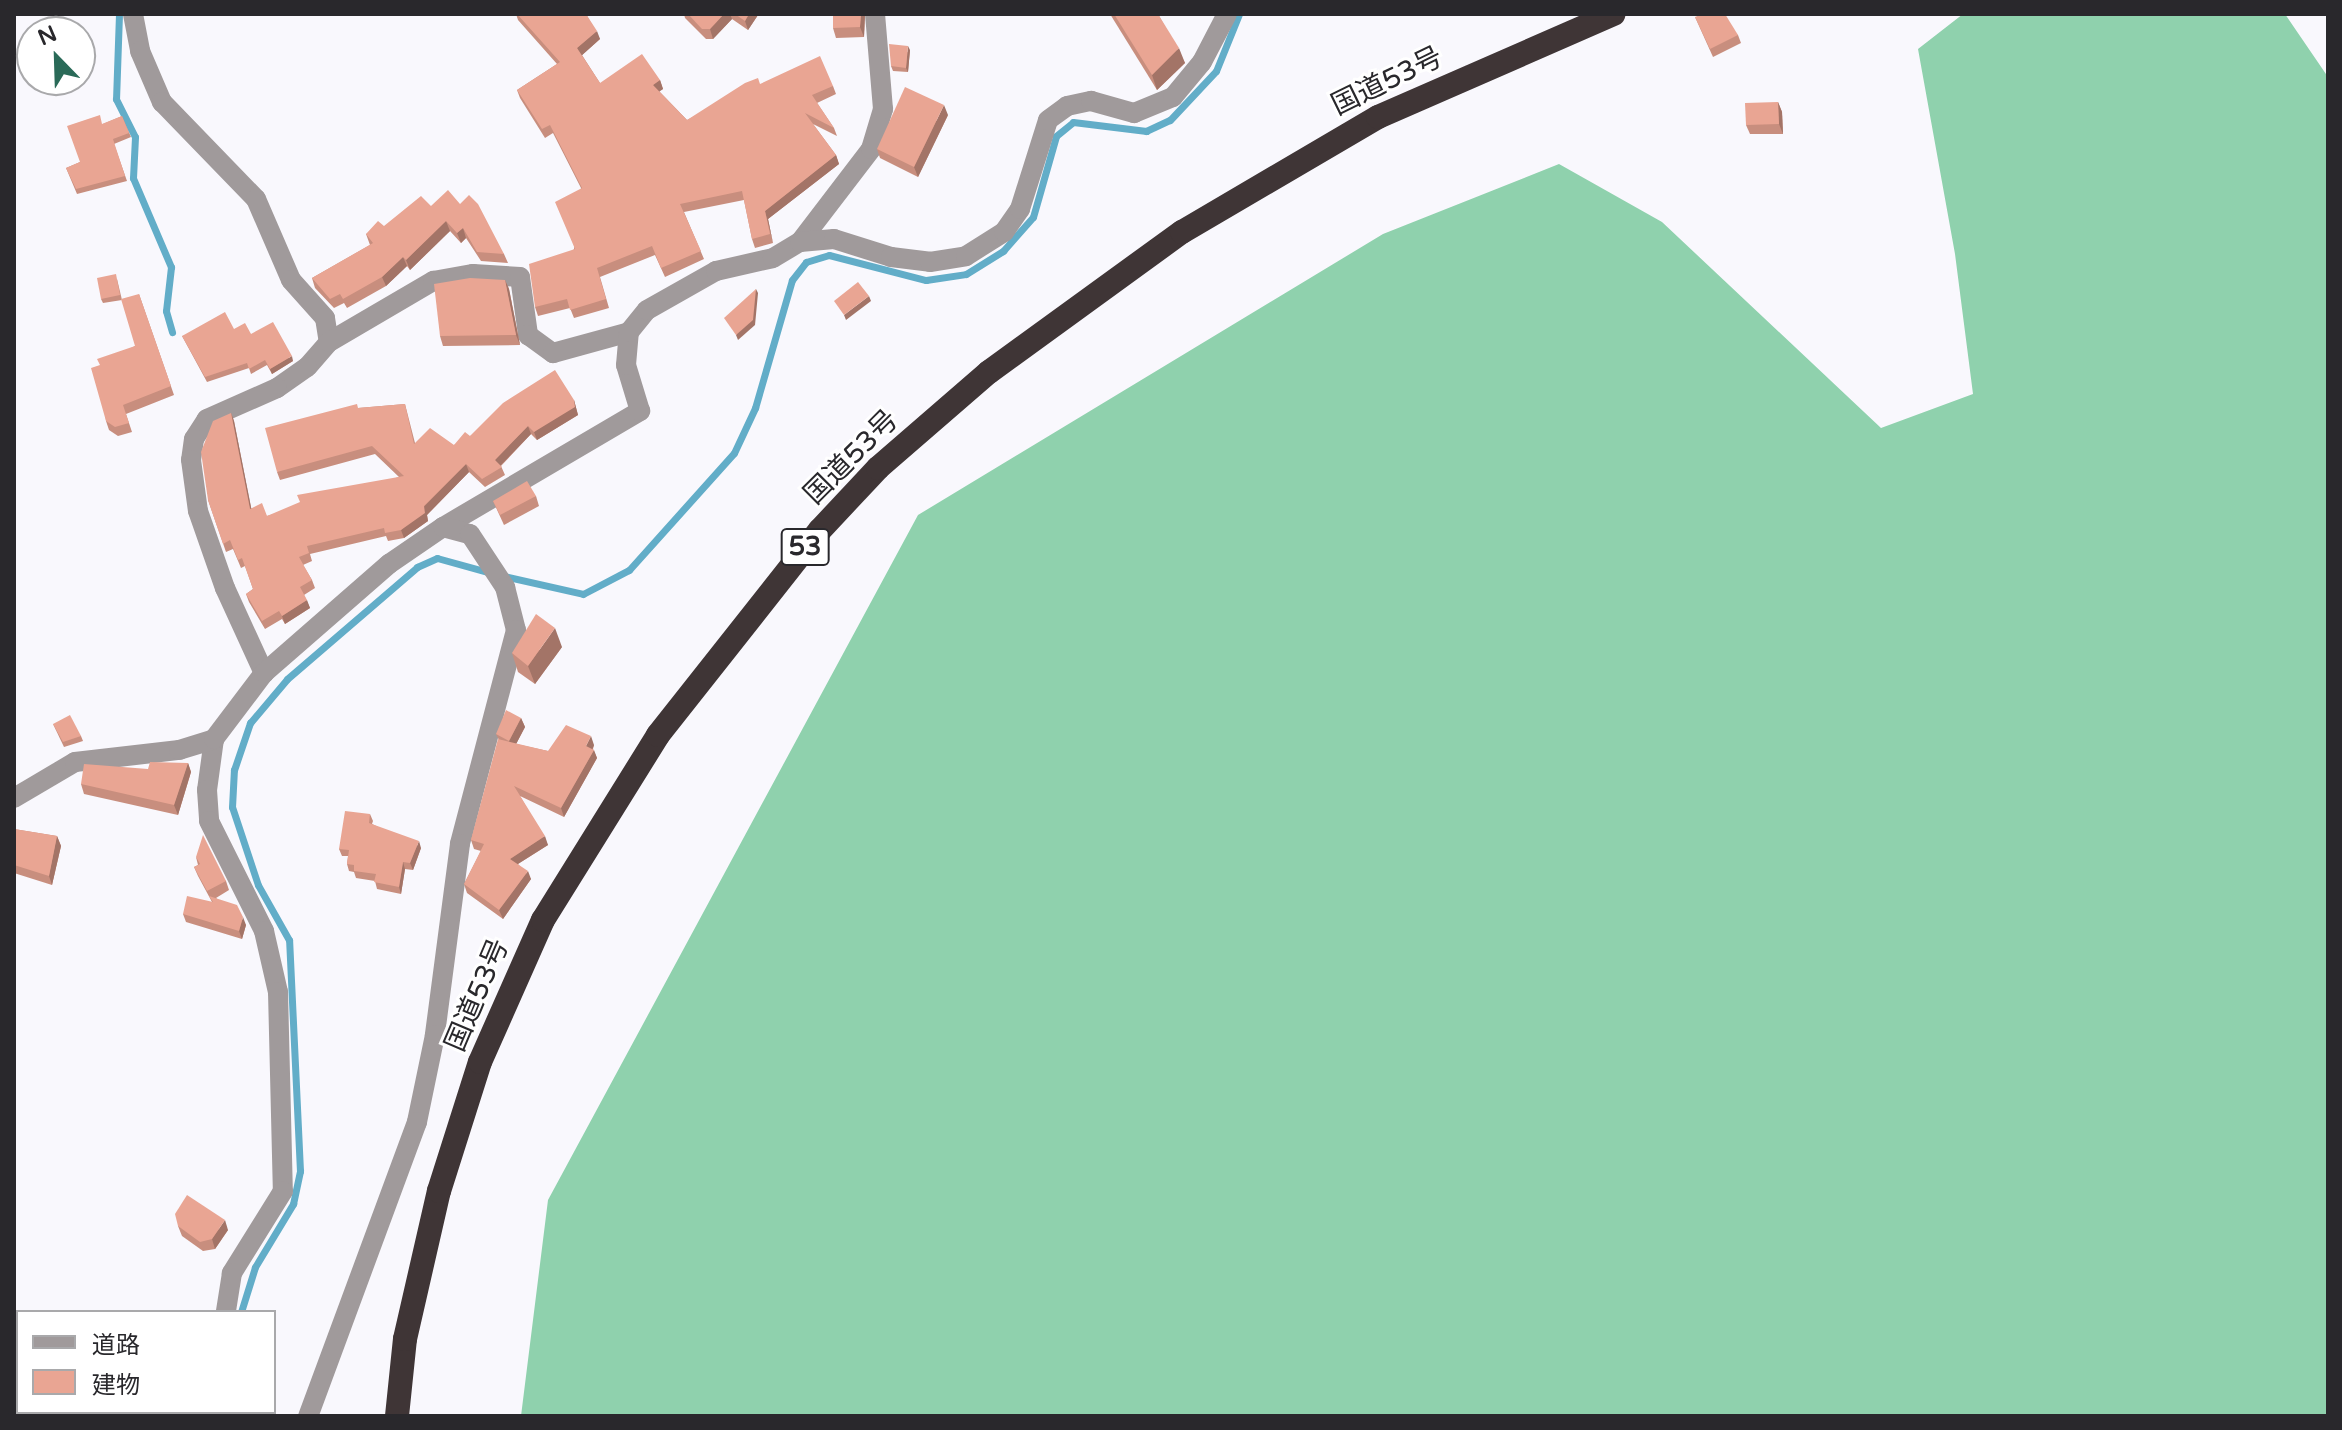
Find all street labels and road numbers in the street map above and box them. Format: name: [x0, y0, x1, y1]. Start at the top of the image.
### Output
street label: 国道53号: [1326, 40, 1448, 122]
street label: 国道53号: [797, 403, 905, 511]
road number: 53: [779, 525, 831, 569]
street label: 国道53号: [438, 934, 516, 1056]

